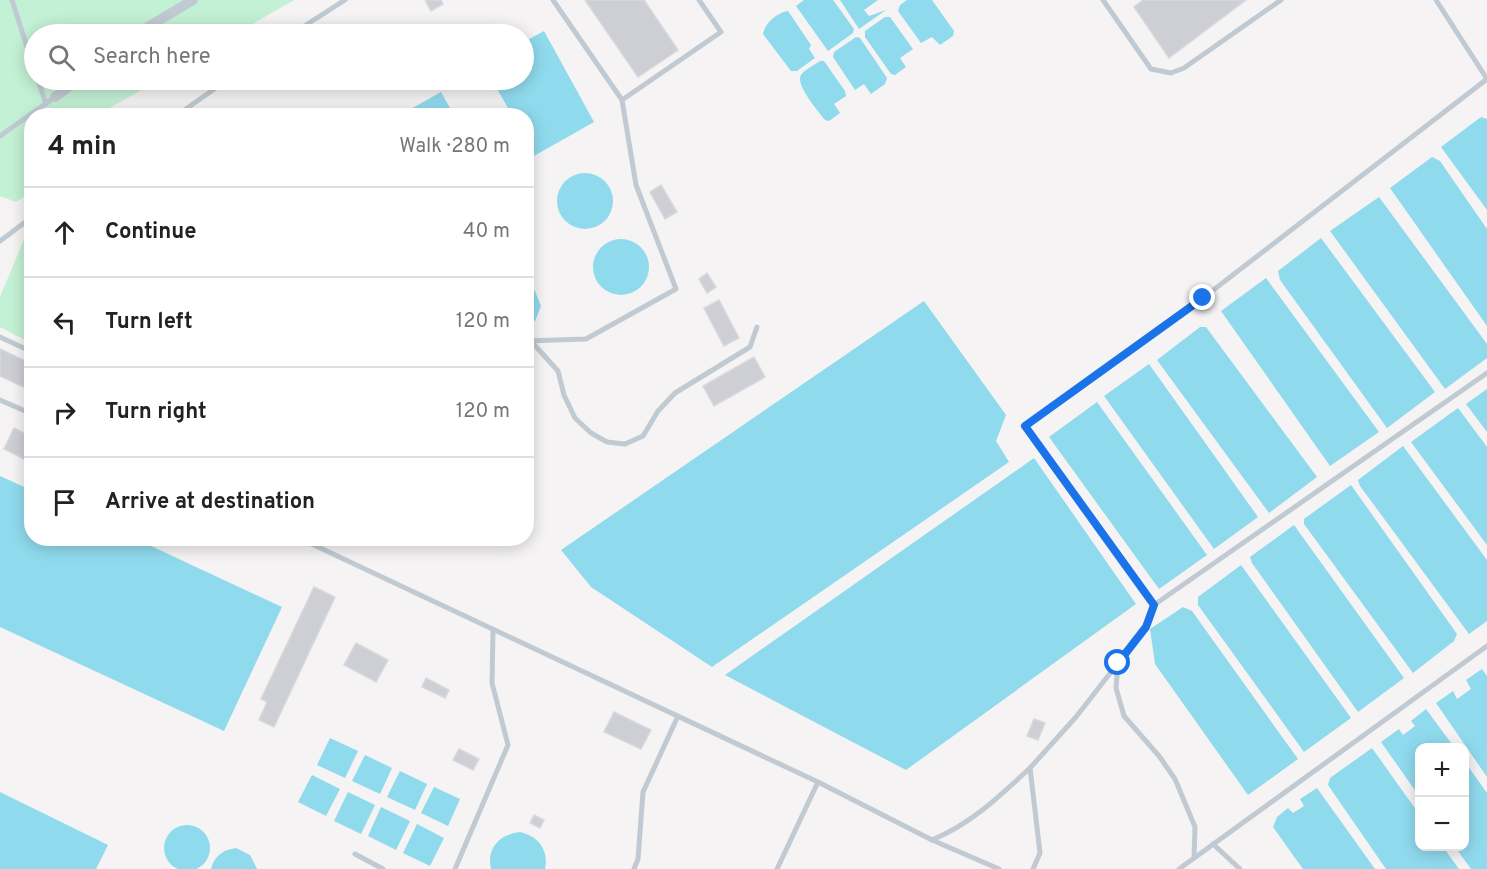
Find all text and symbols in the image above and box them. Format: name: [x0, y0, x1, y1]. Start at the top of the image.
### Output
search box: [24, 24, 534, 90]
icon: search: [45, 41, 78, 74]
text: Search here: [93, 44, 211, 71]
text: 4 min: [48, 131, 117, 164]
text: Walk · 280 m: [399, 134, 510, 160]
icon: ahead: [48, 216, 81, 249]
text: Continue: [105, 219, 196, 246]
text: 40 m: [463, 219, 510, 245]
route end: [1189, 284, 1215, 310]
icon: left: [48, 306, 81, 339]
text: Turn left: [105, 309, 193, 336]
text: 120 m: [456, 309, 510, 335]
icon: right: [48, 396, 81, 429]
text: Turn right: [105, 399, 207, 426]
text: 120 m: [456, 399, 510, 425]
icon: arrive: [48, 486, 81, 519]
text: Arrive at destination: [105, 489, 315, 516]
route start: [1104, 649, 1130, 675]
map controls: [1415, 743, 1469, 851]
button: +: [1415, 743, 1469, 797]
button: −: [1415, 797, 1469, 851]

